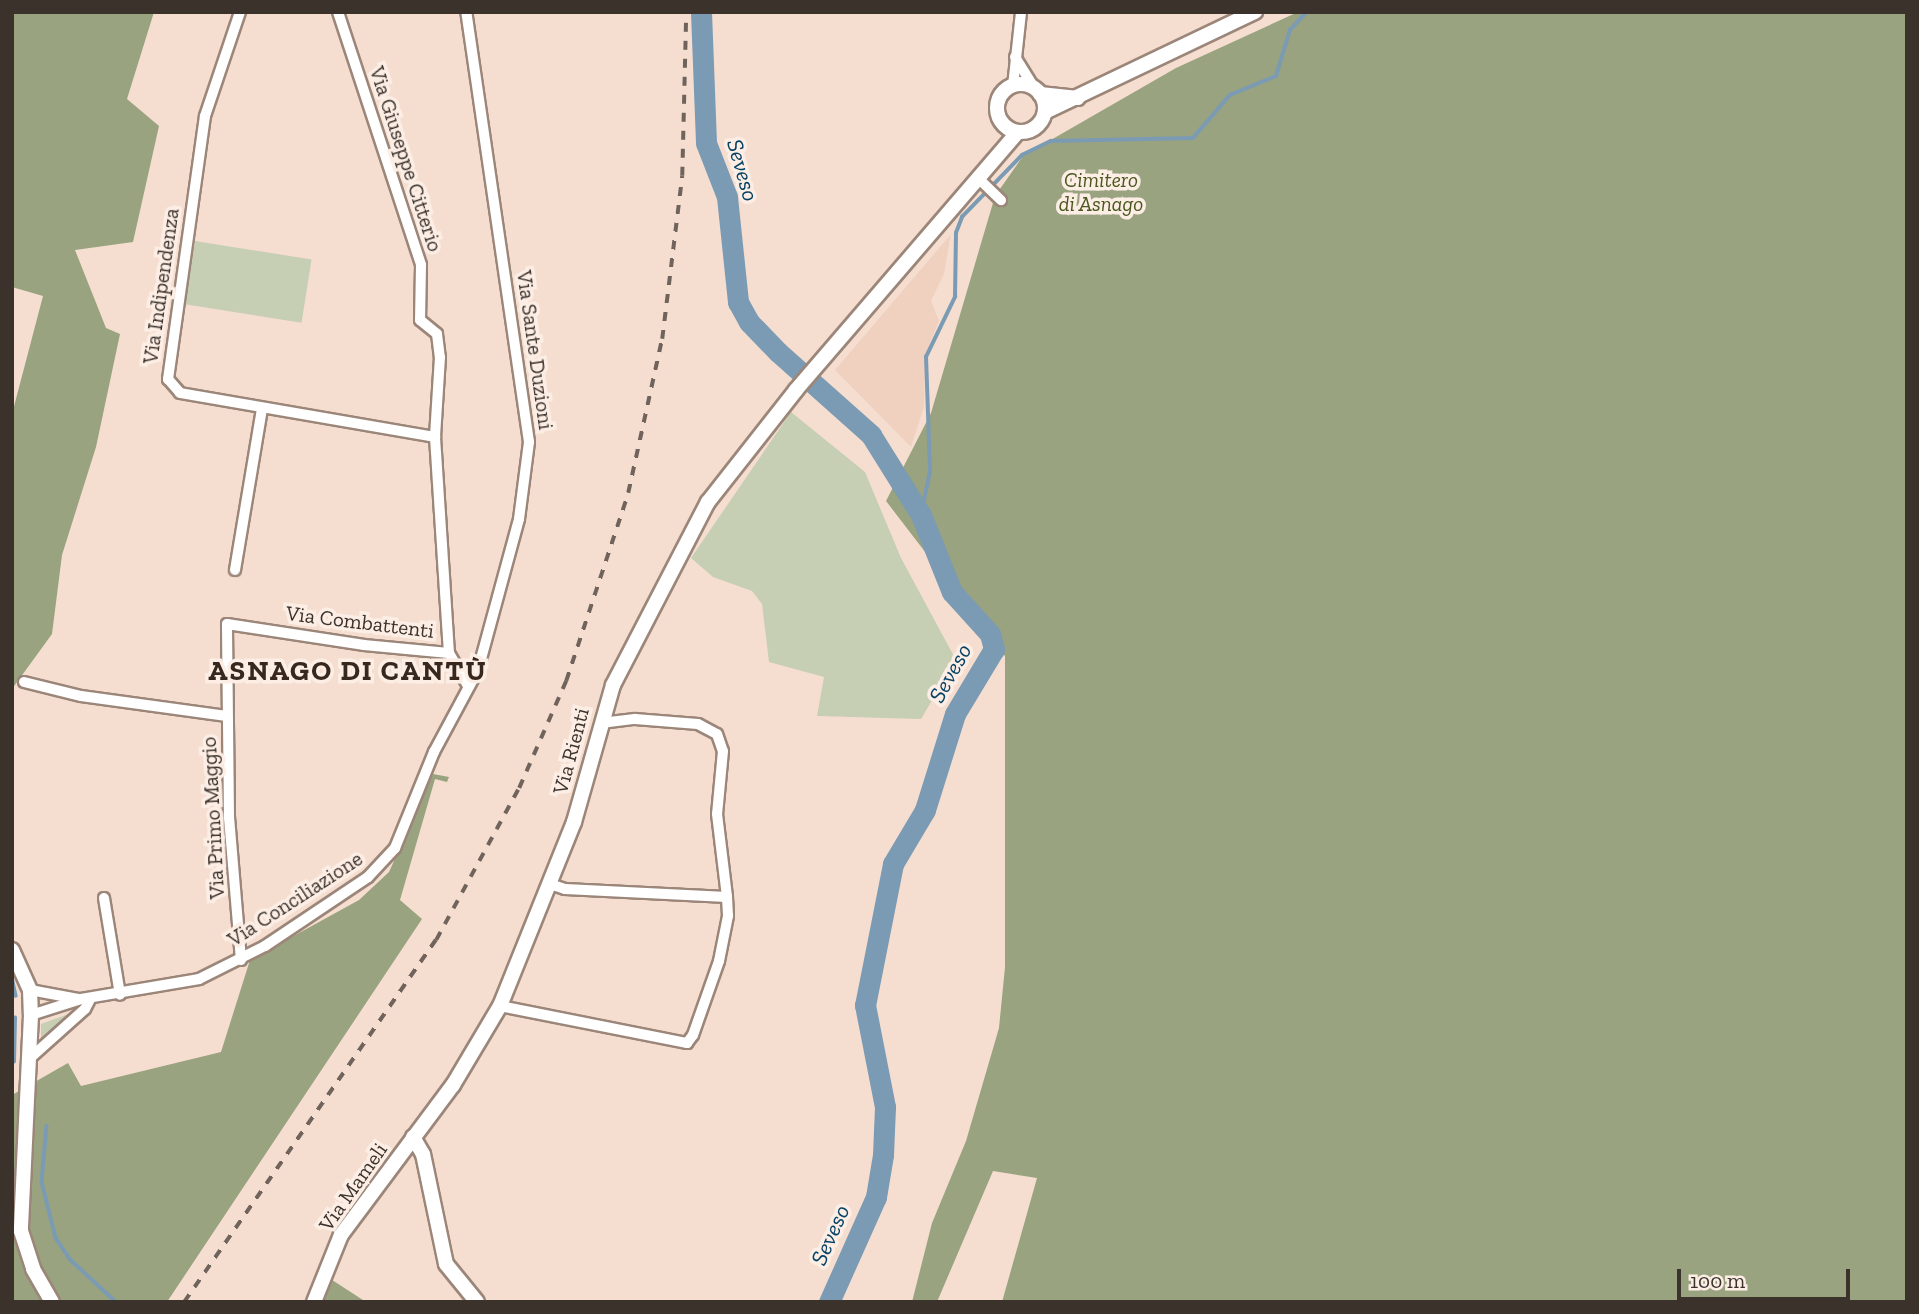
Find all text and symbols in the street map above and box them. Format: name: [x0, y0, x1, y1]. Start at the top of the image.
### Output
street label: Via Giuseppe Citterio: [364, 63, 448, 255]
water label: Seveso: [721, 136, 765, 204]
park label: Cimitero di Asnago: [1058, 167, 1144, 217]
street label: Via Indipendenza: [138, 207, 184, 365]
street label: Via Sante Duzioni: [511, 269, 559, 431]
street label: Via Combattenti: [285, 600, 435, 644]
water label: Seveso: [923, 639, 977, 707]
district label: ASNAGO DI CANTÙ: [210, 654, 486, 688]
street label: Via Rienti: [547, 705, 595, 797]
street label: Via Primo Maggio: [196, 736, 230, 900]
street label: Via Conciliazione: [223, 846, 367, 952]
street label: Via Mameli: [313, 1138, 393, 1236]
water label: Seveso: [805, 1200, 855, 1270]
scale bar: [1681, 1254, 1854, 1298]
text: 100 m: [1690, 1268, 1745, 1293]

